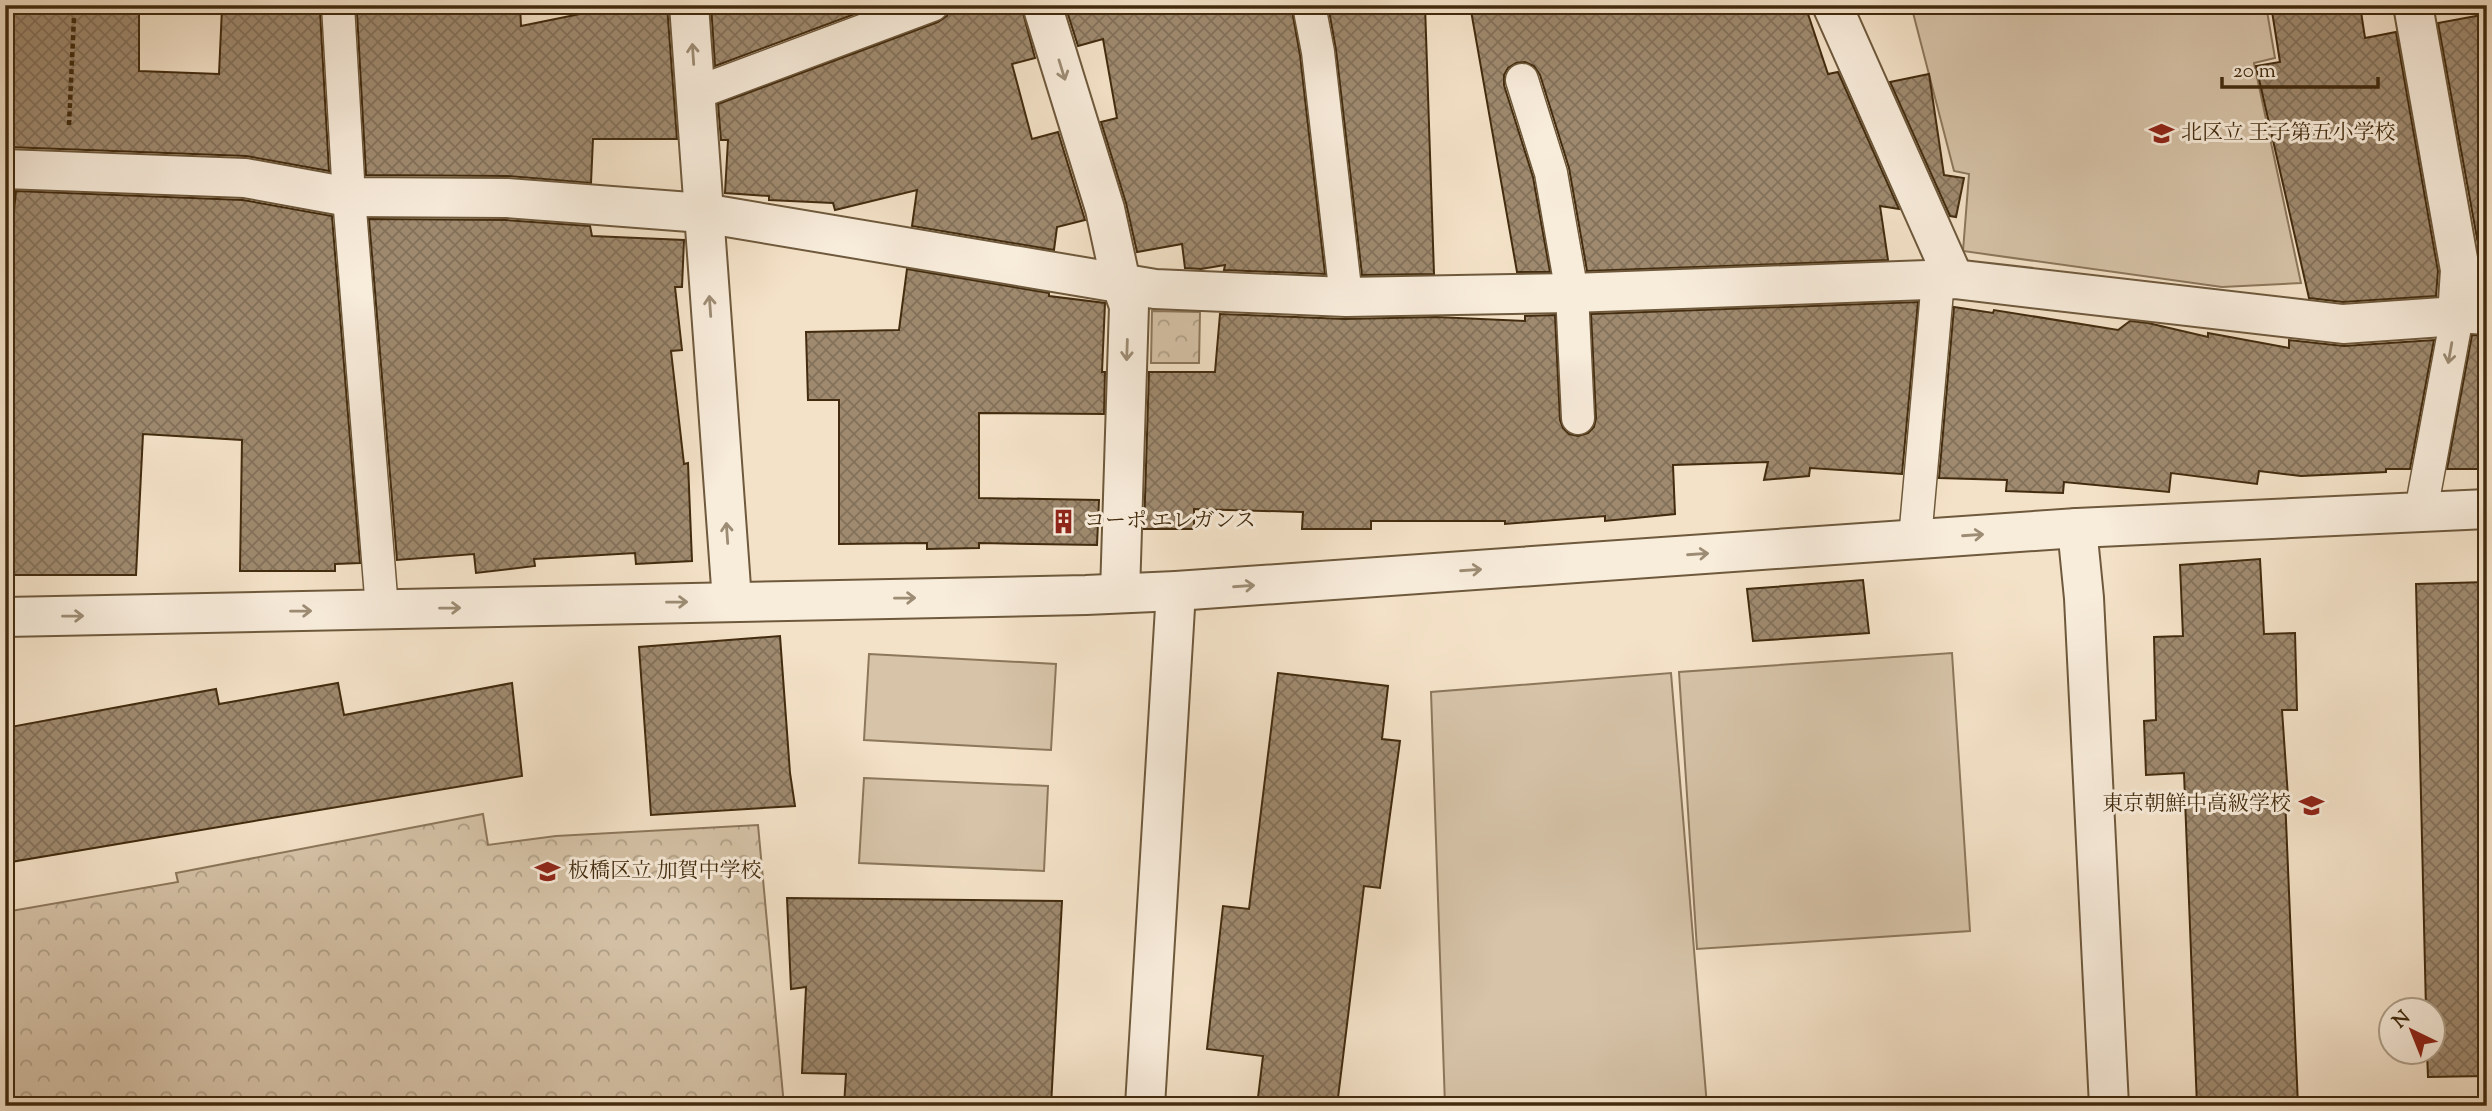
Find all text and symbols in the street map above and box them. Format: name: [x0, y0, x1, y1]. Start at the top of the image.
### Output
one-way arrow: [686, 44, 699, 66]
scale bar: [2222, 46, 2378, 90]
text: 20 m: [2233, 57, 2276, 87]
one-way arrow: [1056, 59, 1069, 81]
place label: 北区立 王子第五小学校: [2181, 119, 2395, 149]
school or university icon: 北区立 王子第五小学校: [2147, 120, 2175, 148]
one-way arrow: [703, 295, 716, 318]
one-way arrow: [1121, 338, 1134, 361]
one-way arrow: [2443, 341, 2456, 364]
place label: コーポ エレガンス: [1084, 507, 1256, 537]
building icon: コーポ エレガンス: [1050, 508, 1078, 536]
one-way arrow: [720, 522, 733, 544]
one-way arrow: [1962, 528, 1984, 541]
one-way arrow: [1686, 547, 1708, 560]
one-way arrow: [1459, 563, 1481, 576]
one-way arrow: [1232, 579, 1254, 592]
one-way arrow: [893, 591, 916, 605]
one-way arrow: [665, 595, 688, 609]
one-way arrow: [438, 601, 461, 614]
one-way arrow: [289, 604, 312, 618]
one-way arrow: [62, 609, 85, 622]
place label: 東京朝鮮中高級学校: [2102, 790, 2291, 820]
school or university icon: 東京朝鮮中高級学校: [2297, 791, 2325, 819]
place label: 板橋区立 加賀中学校: [568, 857, 761, 887]
school or university icon: 板橋区立 加賀中学校: [534, 858, 562, 886]
north arrow: [2376, 996, 2446, 1066]
text: N: [2387, 1005, 2417, 1035]

